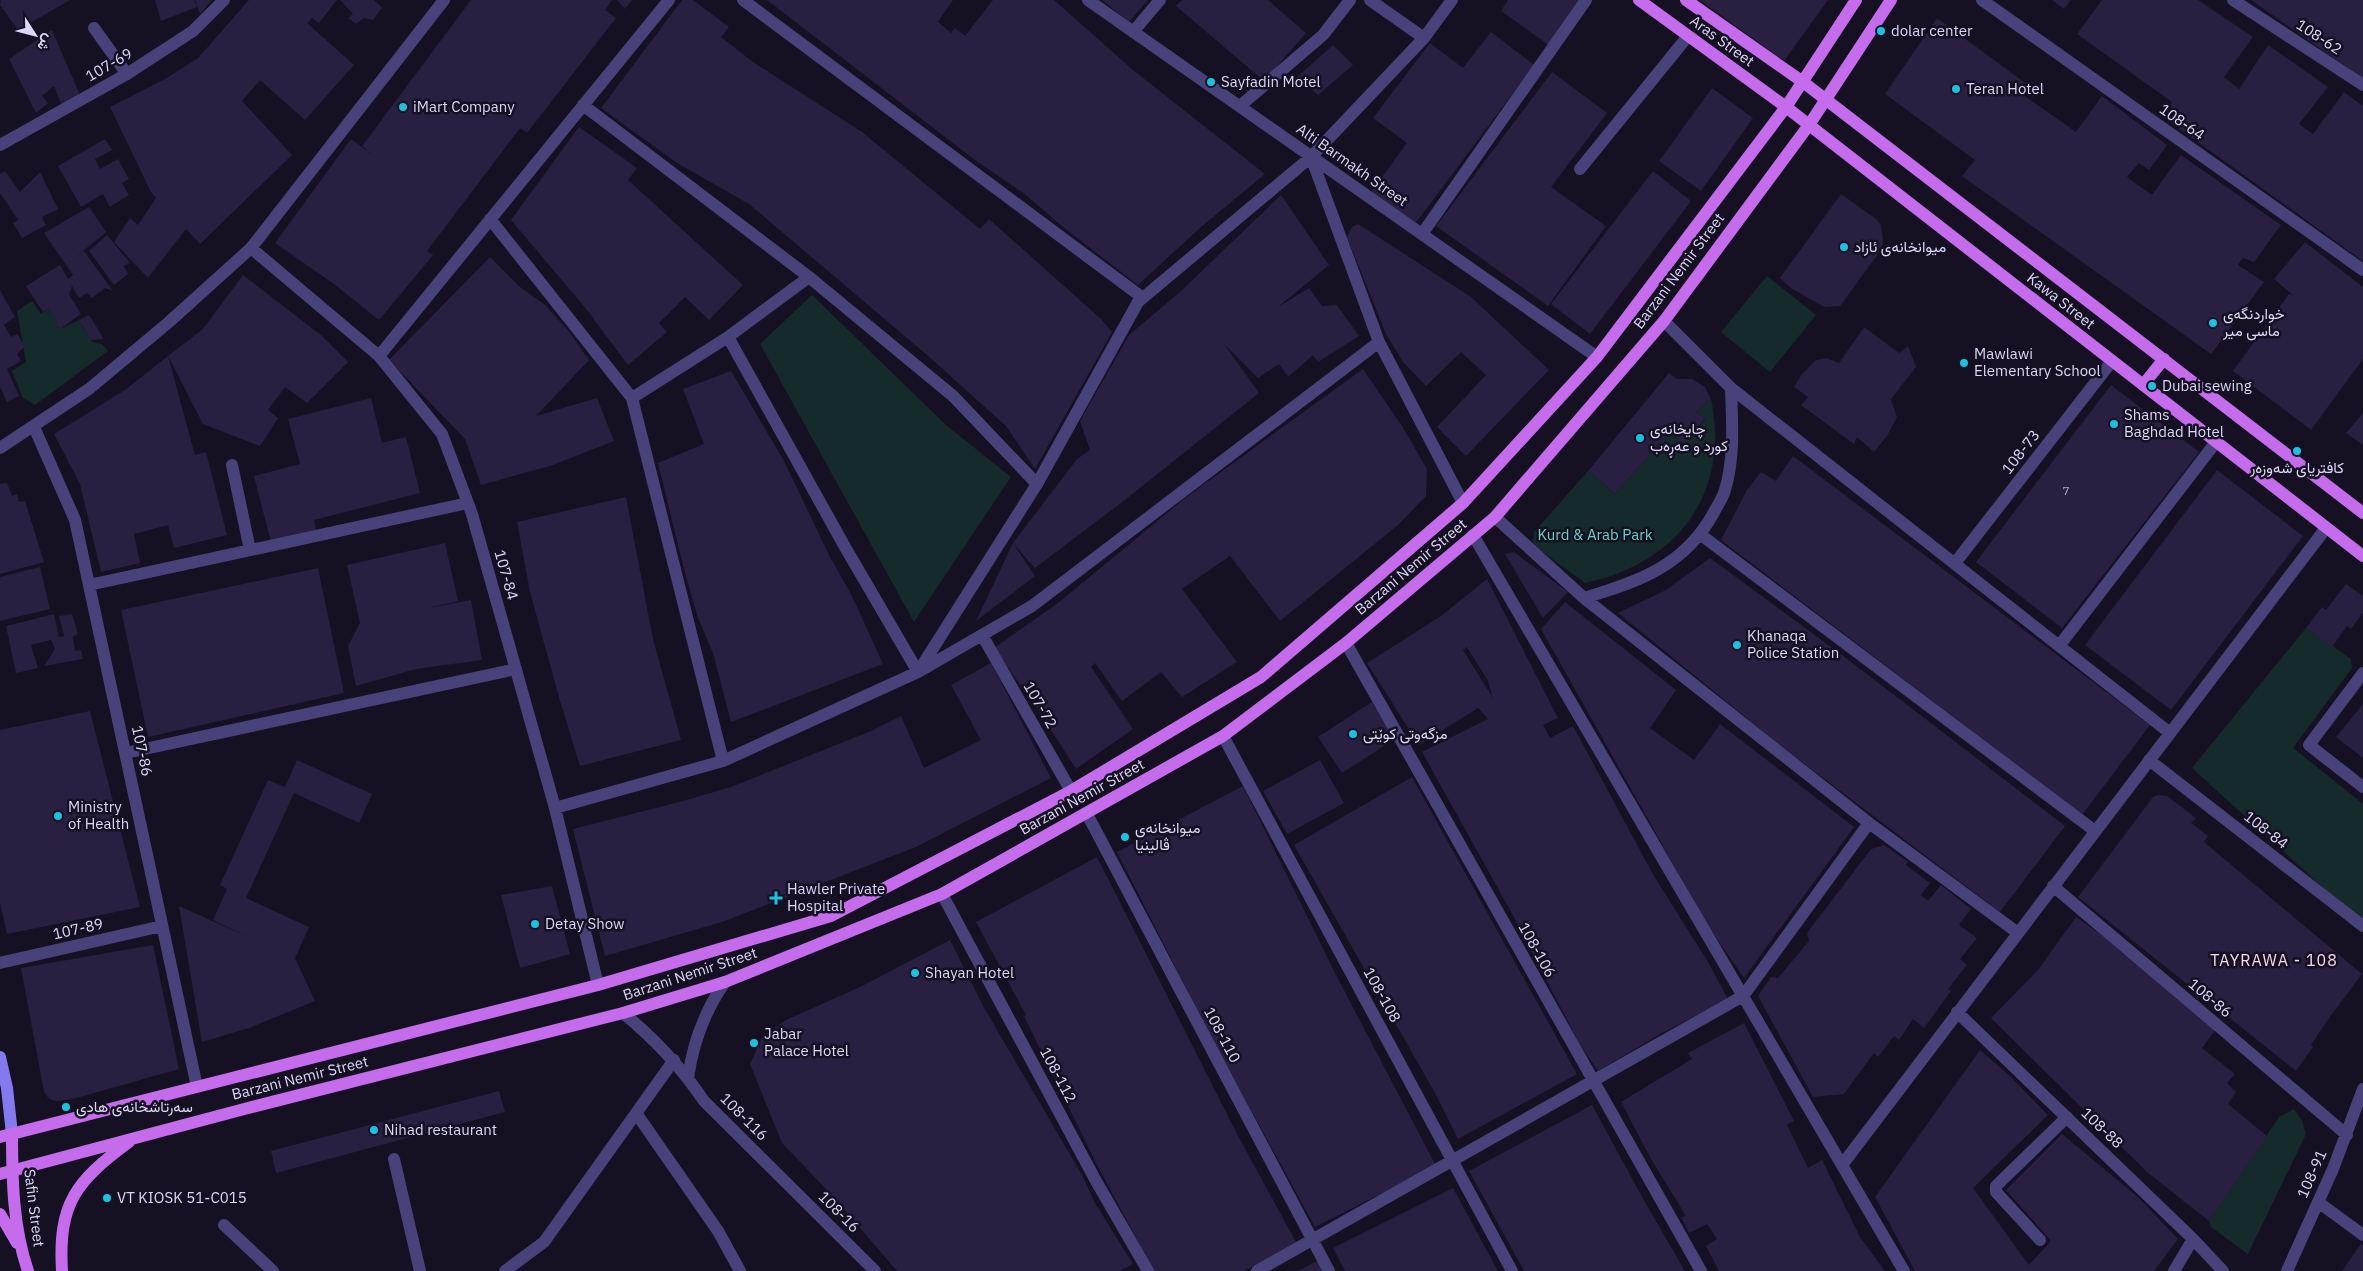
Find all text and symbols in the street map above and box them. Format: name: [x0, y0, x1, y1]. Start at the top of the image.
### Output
north arrow: [10, 10, 60, 60]
street label: Aras Street: [1686, 11, 1758, 70]
street label: 108-62: [2293, 15, 2346, 58]
place label: dolar center: [1891, 21, 1973, 40]
marker: dolar center: [1875, 25, 1887, 37]
text: ش: [33, 31, 58, 55]
street label: 107-69: [82, 44, 136, 86]
place label: Sayfadin Motel: [1221, 72, 1321, 91]
marker: Sayfadin Motel: [1205, 76, 1217, 88]
place label: Teran Hotel: [1966, 79, 2044, 98]
marker: Teran Hotel: [1950, 83, 1962, 95]
place label: iMart Company: [413, 97, 515, 116]
street label: 108-64: [2156, 99, 2209, 144]
marker: iMart Company: [397, 101, 409, 113]
street label: Alti Barmakh Street: [1293, 119, 1412, 210]
street label: Barzani Nemir Street: [1629, 209, 1728, 332]
place label: میوانخانەی ئازاد: [1854, 237, 1946, 257]
marker: میوانخانەی ئازاد: [1838, 241, 1850, 253]
street label: Kawa Street: [2023, 268, 2099, 333]
place label: خواردنگەی ماسی میر: [2222, 304, 2285, 341]
marker: خواردنگەی ماسی میر: [2207, 317, 2219, 329]
place label: Mawlawi Elementary School: [1974, 344, 2101, 380]
marker: Mawlawi Elementary School: [1958, 357, 1970, 369]
place label: Dubai sewing: [2162, 376, 2252, 395]
marker: Dubai sewing: [2146, 380, 2158, 392]
place label: Shams Baghdad Hotel: [2124, 405, 2224, 441]
marker: Shams Baghdad Hotel: [2108, 418, 2120, 430]
place label: چایخانەی کورد و عەڕەب: [1650, 419, 1728, 458]
street label: 108-73: [1997, 426, 2044, 478]
marker: چایخانەی کورد و عەڕەب: [1634, 432, 1646, 444]
marker: کافتریای شەوزەر: [2291, 445, 2303, 457]
place label: کافتریای شەوزەر: [2249, 458, 2344, 478]
house number: 7: [2062, 483, 2070, 498]
street label: Barzani Nemir Street: [1351, 514, 1470, 619]
park label: Kurd & Arab Park: [1537, 525, 1653, 544]
street label: 107-84: [490, 548, 523, 602]
place label: Khanaqa Police Station: [1747, 626, 1839, 662]
marker: Khanaqa Police Station: [1731, 639, 1743, 651]
street label: 107-72: [1019, 678, 1061, 732]
street label: 107-86: [128, 724, 157, 778]
place label: مزگەوتی کوێتی: [1363, 724, 1448, 744]
marker: مزگەوتی کوێتی: [1347, 728, 1359, 740]
street label: Barzani Nemir Street: [1016, 754, 1148, 839]
place label: Ministry of Health: [68, 797, 129, 833]
street label: 108-84: [2240, 806, 2292, 853]
marker: Ministry of Health: [52, 810, 64, 822]
place label: میوانخانەی ڤالینیا: [1135, 818, 1200, 854]
marker: میوانخانەی ڤالینیا: [1119, 831, 1131, 843]
place label: Hawler Private Hospital: [787, 879, 885, 915]
marker: Hawler Private Hospital: [769, 891, 783, 905]
street label: 107-89: [51, 914, 105, 944]
place label: Detay Show: [545, 914, 625, 933]
marker: Detay Show: [529, 918, 541, 930]
street label: 108-106: [1515, 919, 1560, 981]
street label: Barzani Nemir Street: [620, 943, 759, 1004]
district label: TAYRAWA - 108: [2210, 950, 2338, 970]
place label: Shayan Hotel: [925, 963, 1014, 982]
street label: 108-108: [1360, 964, 1405, 1026]
marker: Shayan Hotel: [909, 967, 921, 979]
street label: 108-86: [2185, 974, 2236, 1021]
street label: 108-110: [1200, 1004, 1245, 1066]
place label: Jabar Palace Hotel: [764, 1024, 849, 1060]
marker: Jabar Palace Hotel: [748, 1037, 760, 1049]
street label: 108-112: [1036, 1044, 1081, 1106]
street label: Barzani Nemir Street: [230, 1051, 370, 1104]
street label: 108-116: [716, 1089, 772, 1145]
place label: سەرتاشخانەی ھادی: [76, 1097, 193, 1117]
marker: سەرتاشخانەی ھادی: [60, 1101, 72, 1113]
street label: 108-88: [2077, 1103, 2127, 1152]
place label: Nihad restaurant: [384, 1120, 497, 1139]
marker: Nihad restaurant: [368, 1124, 380, 1136]
street label: 108-91: [2292, 1147, 2331, 1201]
street label: Safin Street: [20, 1168, 49, 1248]
street label: 108-16: [815, 1187, 864, 1236]
place label: VT KIOSK 51-C015: [117, 1188, 247, 1207]
marker: VT KIOSK 51-C015: [101, 1192, 113, 1204]

